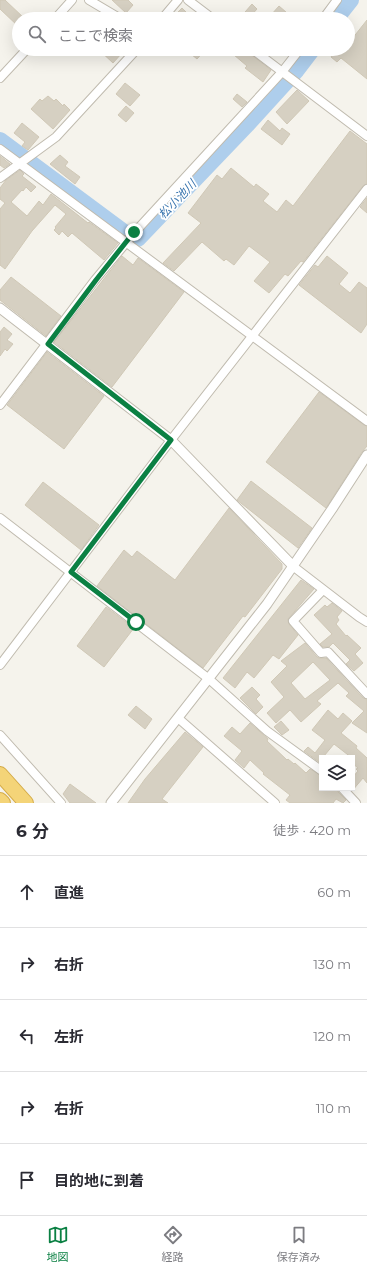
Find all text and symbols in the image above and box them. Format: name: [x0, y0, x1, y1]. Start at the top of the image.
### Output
search box: [12, 12, 355, 56]
icon: search: [26, 23, 48, 45]
text: ここで検索: [58, 26, 133, 45]
water label: 松小池川: [155, 175, 200, 221]
route end: [125, 223, 143, 241]
route start: [127, 613, 145, 631]
map controls: [319, 755, 355, 791]
button: layers: [319, 755, 355, 791]
text: 6 分: [16, 821, 49, 841]
text: 徒歩 · 420 m: [273, 822, 351, 838]
icon: ahead: [16, 881, 38, 903]
text: 直進: [54, 883, 84, 902]
text: 60 m: [317, 884, 351, 900]
icon: right: [16, 953, 38, 975]
text: 右折: [54, 955, 84, 974]
text: 130 m: [313, 956, 351, 972]
icon: left: [16, 1025, 38, 1047]
text: 左折: [54, 1027, 84, 1046]
text: 120 m: [313, 1028, 351, 1044]
icon: right: [16, 1097, 38, 1119]
text: 右折: [54, 1099, 84, 1118]
text: 110 m: [316, 1100, 351, 1116]
icon: arrive: [16, 1169, 38, 1191]
text: 目的地に到着: [54, 1171, 144, 1190]
tab: 地図: [47, 1224, 69, 1264]
tab: 経路: [162, 1224, 184, 1264]
tab: 保存済み: [277, 1224, 321, 1264]

